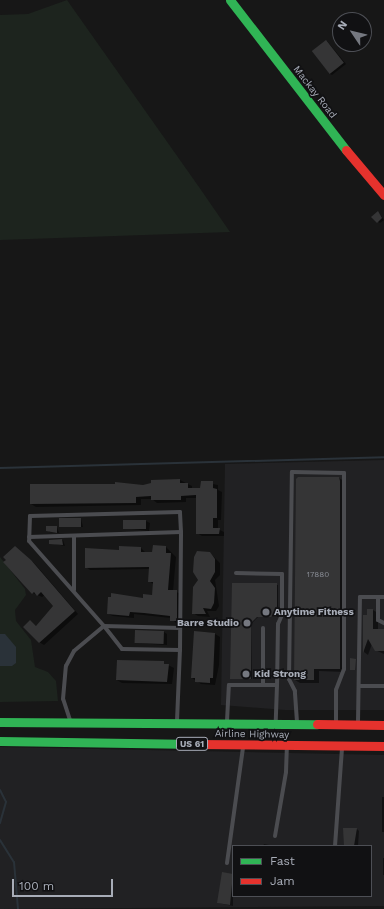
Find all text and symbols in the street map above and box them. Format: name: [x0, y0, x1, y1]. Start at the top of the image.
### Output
north arrow: [332, 12, 372, 52]
text: N: [335, 18, 350, 32]
street label: Mackay Road: [291, 63, 339, 121]
house number: 17880: [307, 570, 329, 580]
place label: Anytime Fitness: [274, 606, 354, 618]
marker: Anytime Fitness: [261, 607, 271, 617]
place label: Barre Studio: [177, 617, 239, 629]
marker: Barre Studio: [242, 618, 252, 628]
place label: Kid Strong: [254, 668, 306, 680]
marker: Kid Strong: [241, 669, 251, 679]
street label: Airline Highway: [215, 727, 289, 741]
road number: US 61: [175, 737, 209, 751]
legend: [232, 845, 372, 897]
text: Fast: [270, 854, 295, 868]
scale bar: [14, 871, 115, 897]
text: Jam: [270, 874, 295, 888]
text: 100 m: [19, 879, 54, 893]

